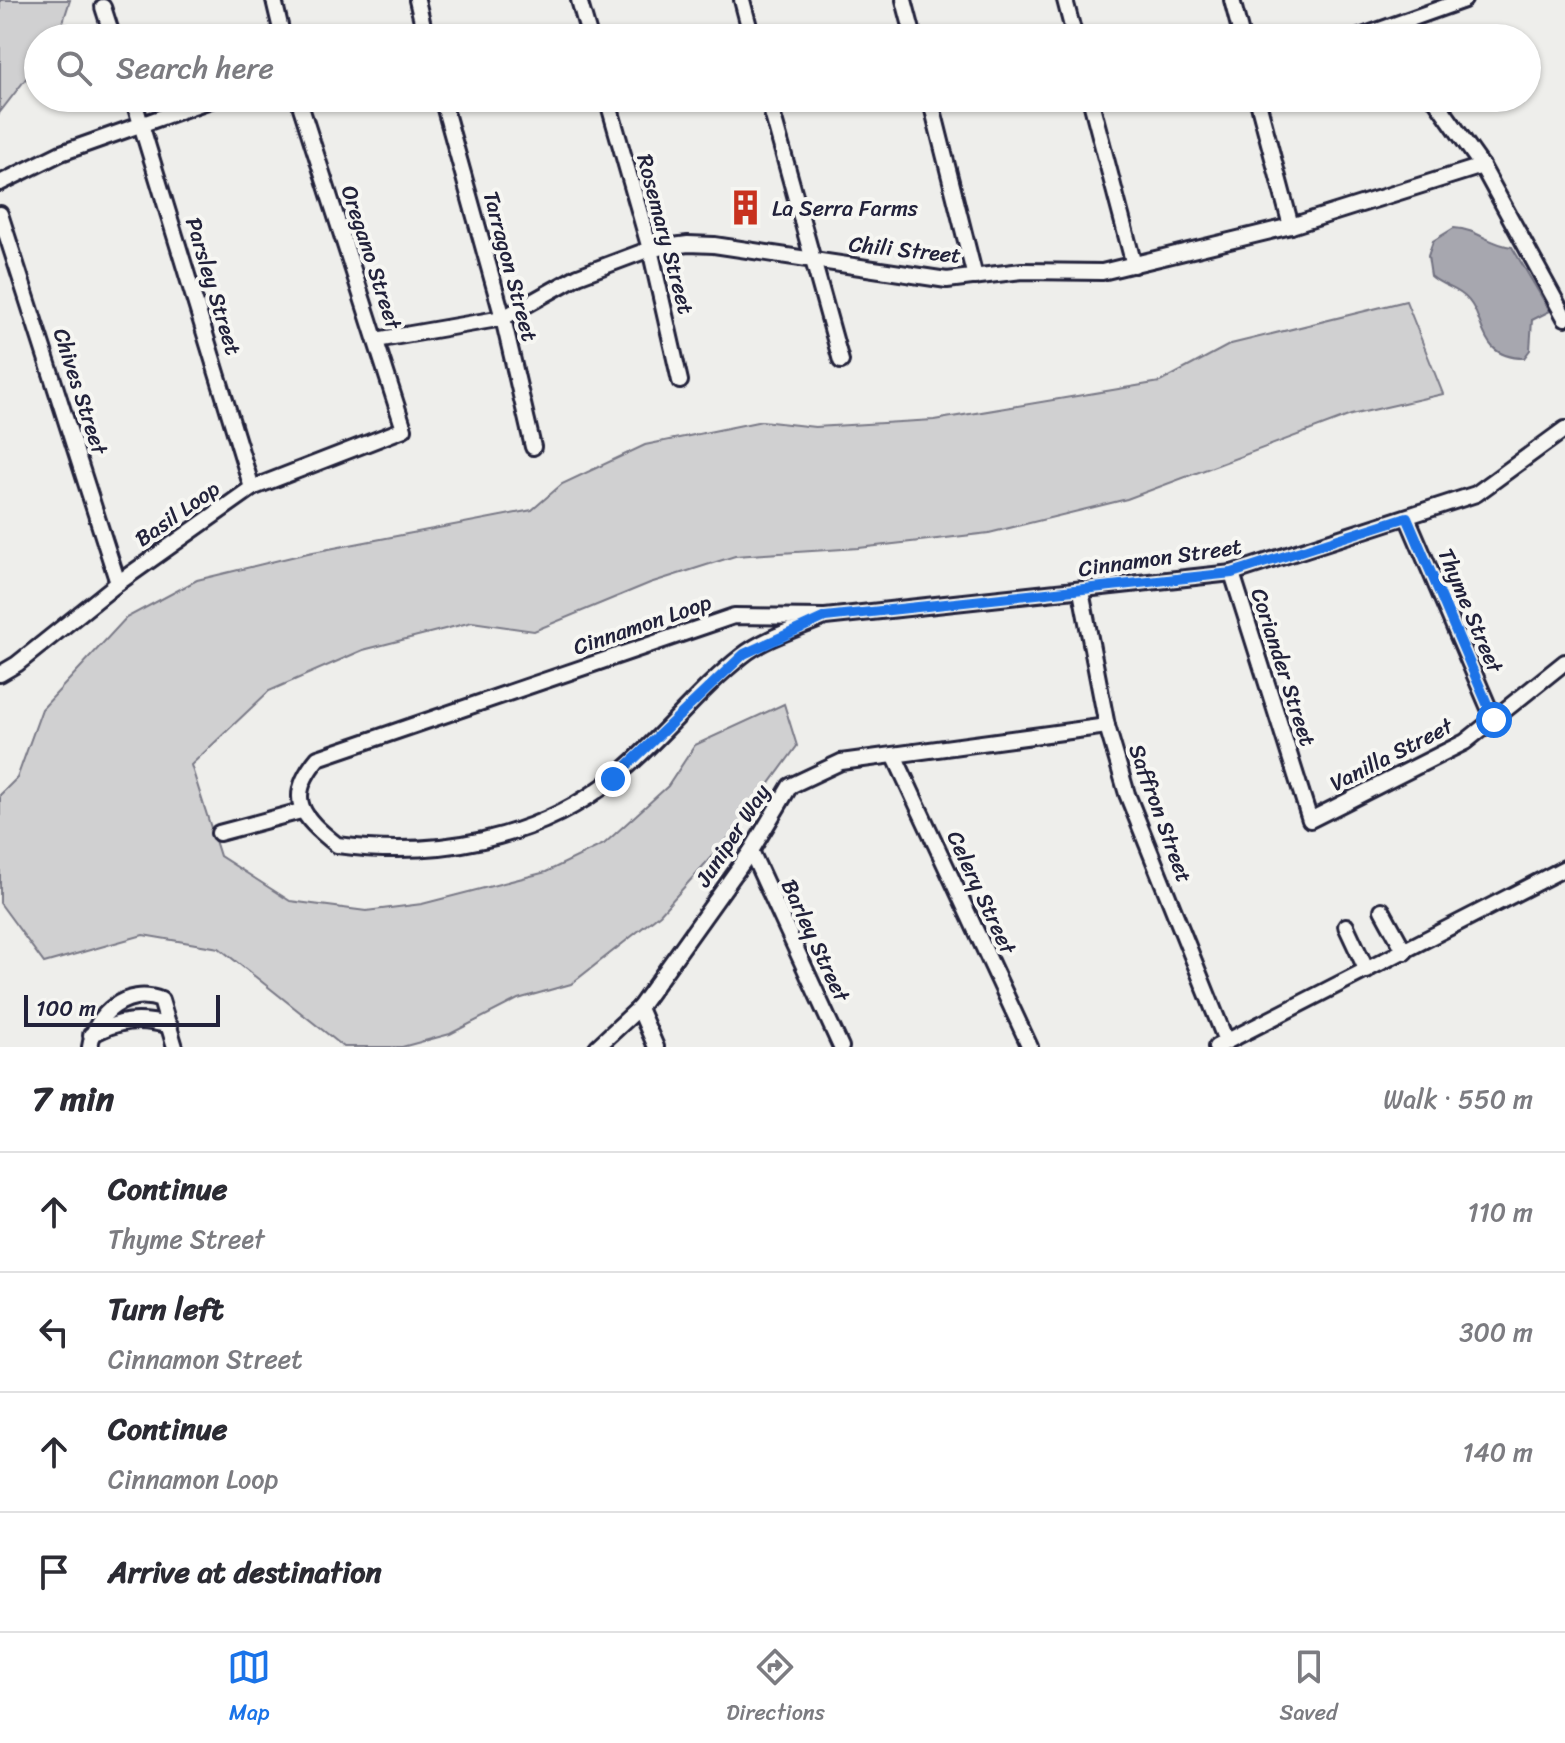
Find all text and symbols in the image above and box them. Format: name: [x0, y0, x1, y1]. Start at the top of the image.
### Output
search box: [24, 24, 1541, 112]
text: Search here: [116, 41, 274, 95]
icon: search: [52, 46, 96, 90]
street label: Rosemary Street: [625, 150, 706, 319]
street label: Oregano Street: [330, 180, 413, 335]
street label: Tarragon Street: [472, 186, 549, 346]
building icon: La Serra Farms: [727, 189, 765, 227]
place label: La Serra Farms: [772, 189, 919, 228]
street label: Parsley Street: [174, 212, 253, 360]
street label: Chili Street: [847, 224, 963, 275]
street label: Chives Street: [42, 323, 120, 460]
street label: Basil Loop: [126, 469, 228, 557]
street label: Cinnamon Street: [1076, 527, 1245, 588]
street label: Thyme Street: [1427, 542, 1515, 680]
street label: Cinnamon Loop: [568, 582, 717, 666]
street label: Coriander Street: [1240, 583, 1328, 752]
route start: [1476, 702, 1512, 738]
street label: Vanilla Street: [1323, 706, 1461, 802]
street label: Saffron Street: [1117, 738, 1204, 888]
route end: [595, 761, 631, 797]
street label: Juniper Way: [684, 775, 781, 896]
street label: Celery Street: [936, 824, 1028, 962]
street label: Barley Street: [770, 872, 862, 1009]
text: 100 m: [36, 989, 96, 1028]
scale bar: [24, 991, 220, 1027]
text: 7 min: [32, 1069, 114, 1129]
text: Walk · 550 m: [1383, 1076, 1533, 1122]
text: Continue: [108, 1162, 227, 1216]
text: 110 m: [1468, 1189, 1533, 1235]
icon: ahead: [32, 1190, 76, 1234]
text: Thyme Street: [108, 1216, 264, 1262]
text: Turn left: [108, 1282, 224, 1336]
text: 300 m: [1459, 1309, 1533, 1355]
icon: left: [32, 1310, 76, 1354]
text: Cinnamon Street: [108, 1336, 303, 1382]
text: Continue: [108, 1402, 227, 1456]
text: 140 m: [1462, 1429, 1533, 1475]
icon: ahead: [32, 1430, 76, 1474]
text: Cinnamon Loop: [108, 1456, 278, 1502]
text: Arrive at destination: [108, 1545, 382, 1599]
icon: arrive: [32, 1550, 76, 1594]
tab: Map: [227, 1645, 271, 1732]
tab: Directions: [726, 1645, 825, 1732]
tab: Saved: [1280, 1645, 1338, 1732]

